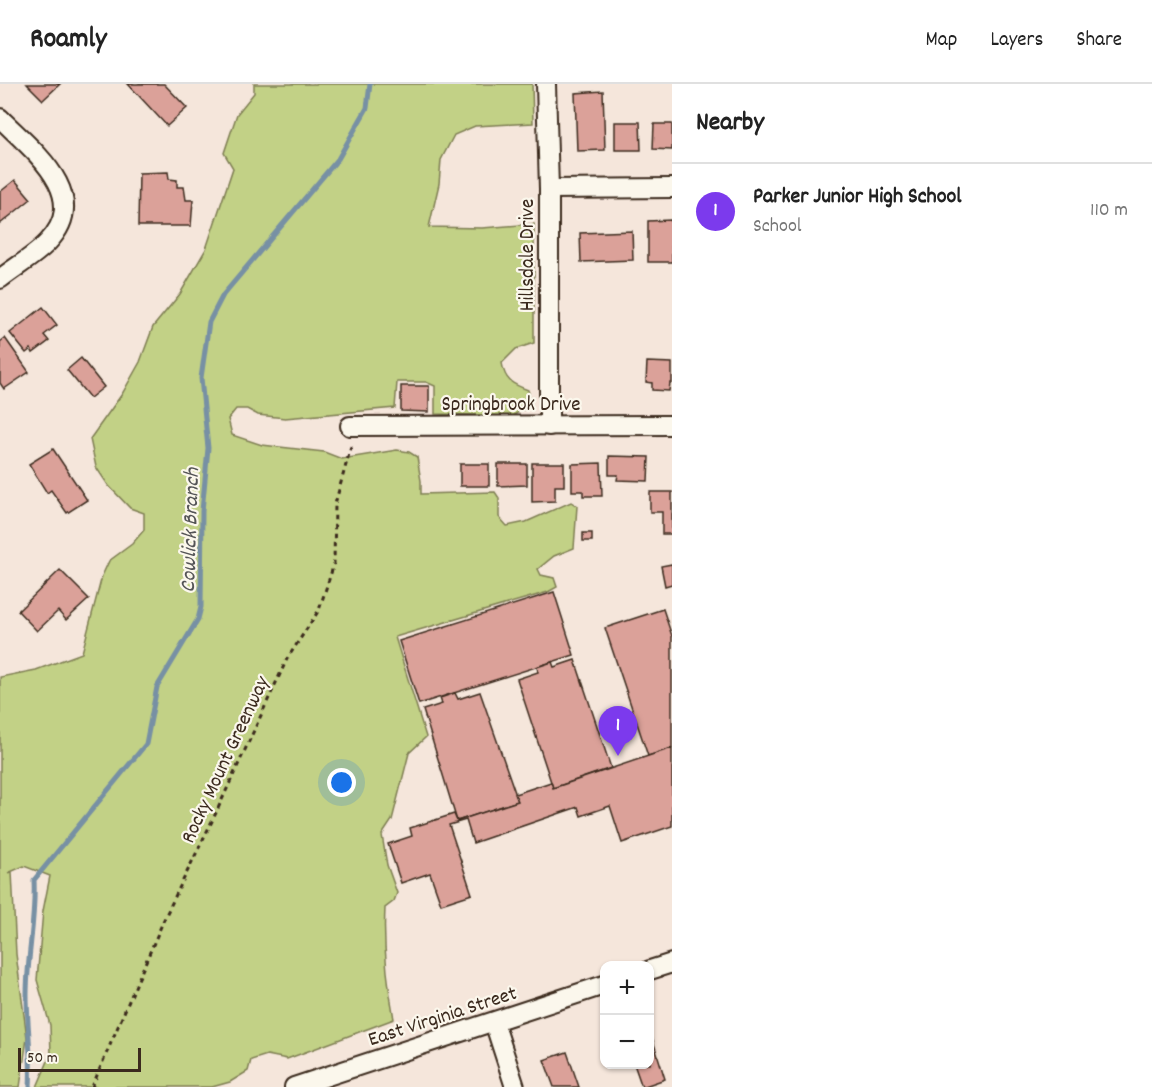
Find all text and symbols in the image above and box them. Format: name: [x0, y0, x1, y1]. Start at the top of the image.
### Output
text: Roamly: [30, 21, 106, 61]
text: Map: [926, 26, 957, 56]
text: Layers: [990, 26, 1043, 56]
text: Share: [1076, 26, 1122, 56]
text: Nearby: [696, 105, 764, 142]
text: Parker Junior High School: [753, 182, 962, 213]
text: 1: [713, 197, 718, 225]
text: 110 m: [1090, 197, 1128, 225]
street label: Hillsdale Drive: [514, 199, 544, 311]
text: School: [753, 213, 802, 241]
street label: Springbrook Drive: [442, 391, 580, 421]
water label: Cowlick Branch: [174, 466, 209, 593]
street label: Rocky Mount Greenway: [175, 671, 279, 849]
pin: 1: [598, 706, 638, 756]
your location: [327, 768, 356, 797]
map controls: [600, 961, 654, 1069]
button: +: [600, 961, 654, 1015]
street label: East Virginia Street: [365, 980, 521, 1056]
button: −: [600, 1015, 654, 1069]
scale bar: [18, 1045, 141, 1072]
text: 50 m: [27, 1047, 58, 1070]

